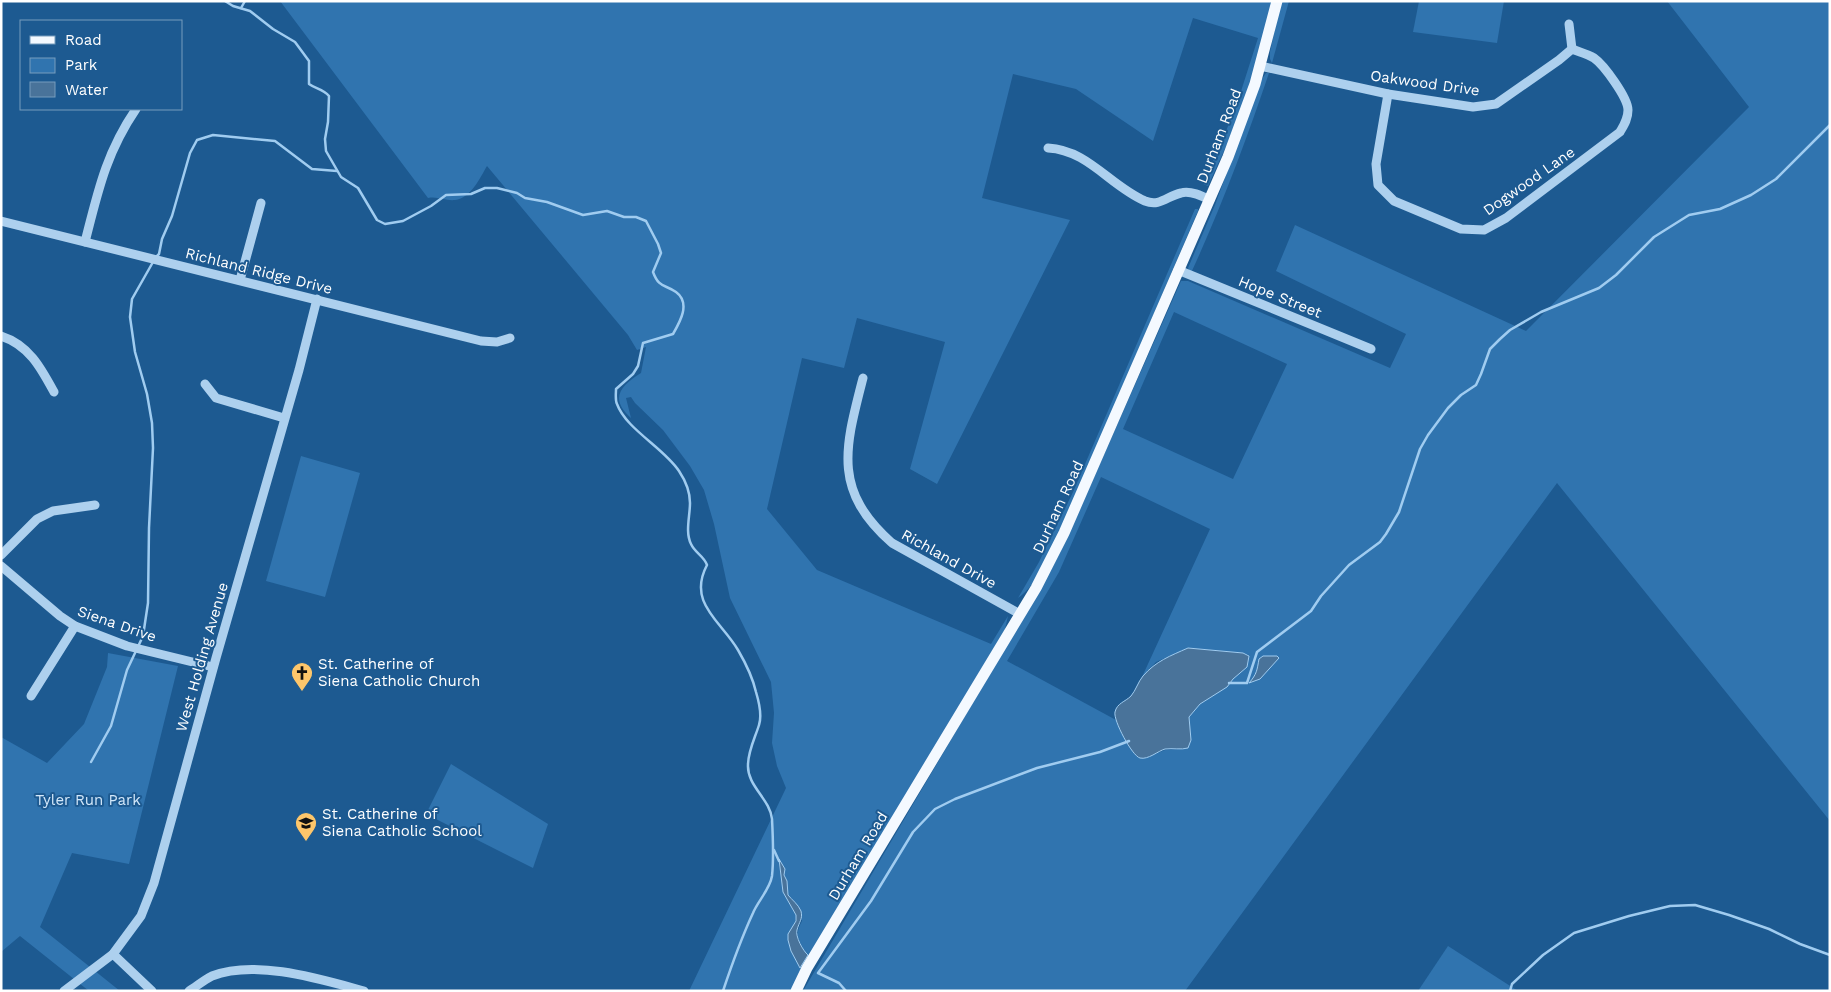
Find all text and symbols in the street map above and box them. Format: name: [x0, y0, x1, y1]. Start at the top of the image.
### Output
legend: [20, 20, 182, 110]
text: Road: [65, 31, 102, 49]
text: Park: [65, 56, 98, 74]
street label: Oakwood Drive: [1369, 66, 1481, 100]
text: Water: [65, 81, 108, 99]
street label: Durham Road: [1193, 86, 1245, 186]
street label: Dogwood Lane: [1480, 143, 1578, 219]
street label: Richland Ridge Drive: [184, 244, 334, 298]
street label: Hope Street: [1236, 272, 1325, 322]
street label: Durham Road: [1029, 458, 1087, 556]
street label: Richland Drive: [898, 525, 1000, 593]
street label: West Holding Avenue: [172, 580, 232, 734]
street label: Siena Drive: [75, 602, 159, 646]
place label: St. Catherine of Siena Catholic Church: [318, 655, 480, 690]
church icon: St. Catherine of Siena Catholic Church: [290, 661, 314, 692]
park label: Tyler Run Park: [35, 791, 141, 809]
place label: St. Catherine of Siena Catholic School: [322, 805, 482, 840]
street label: Durham Road: [825, 809, 891, 903]
school or university icon: St. Catherine of Siena Catholic School: [294, 811, 318, 842]

